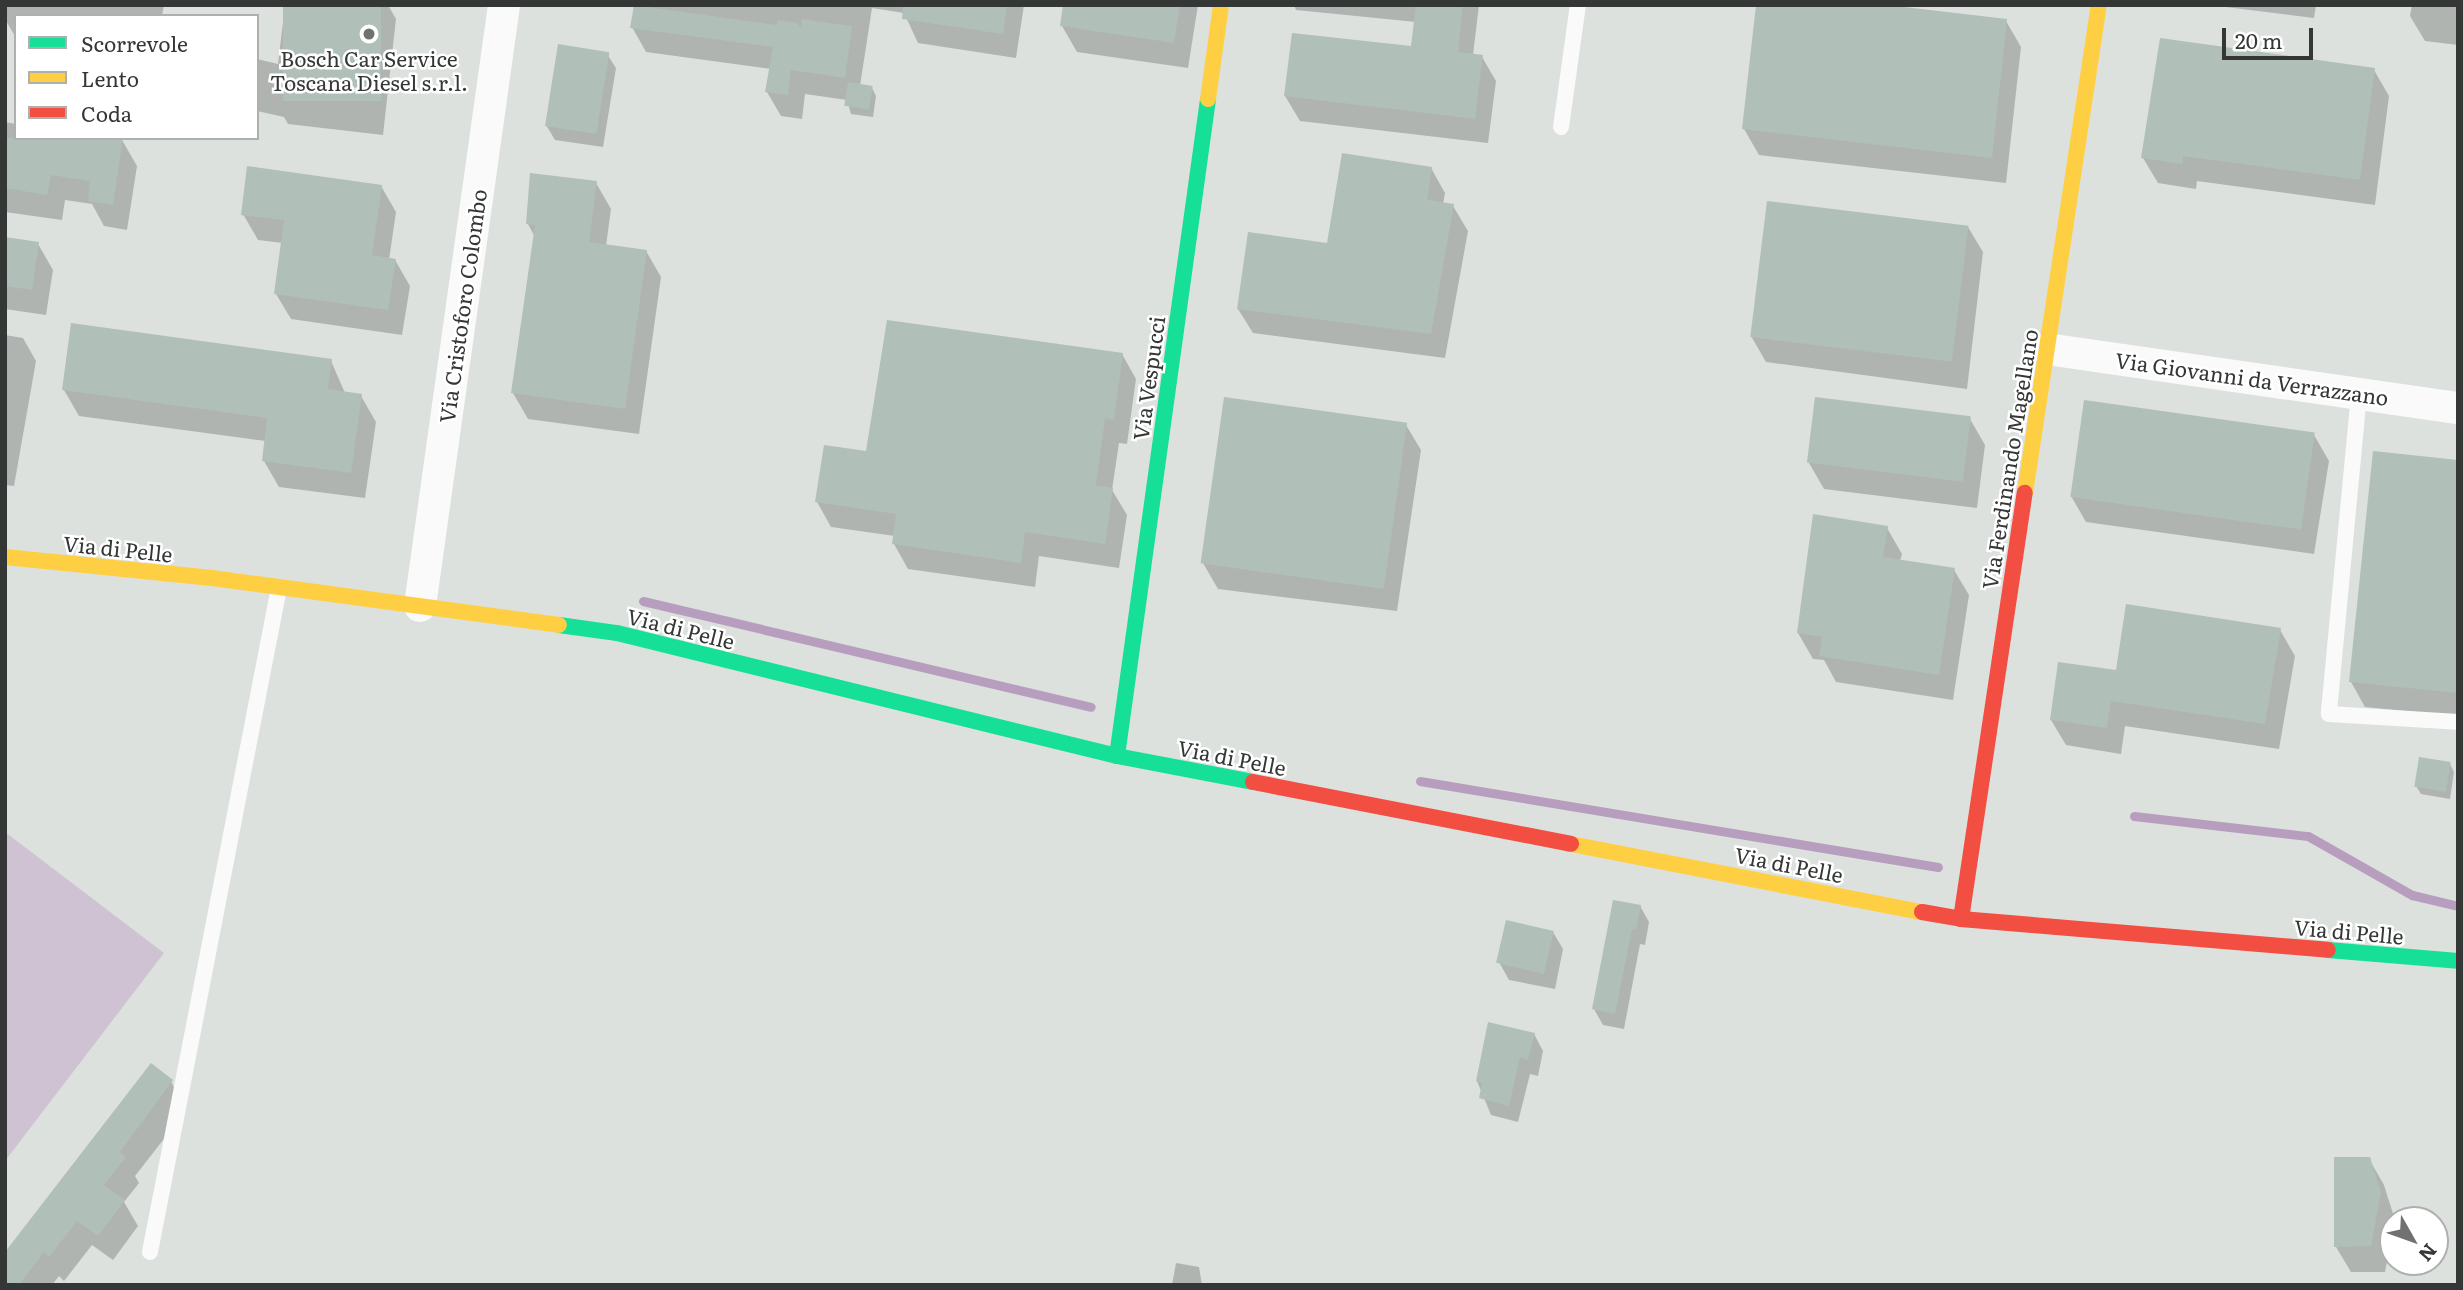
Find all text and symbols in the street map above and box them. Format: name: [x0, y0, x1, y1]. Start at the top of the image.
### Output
legend: [14, 14, 259, 140]
scale bar: [2225, 14, 2316, 58]
text: 20 m: [2235, 24, 2282, 55]
marker: Bosch Car Service Toscana Diesel s.r.l.: [361, 26, 377, 42]
text: Scorrevole: [81, 27, 188, 58]
place label: Bosch Car Service Toscana Diesel s.r.l.: [270, 45, 468, 95]
text: Lento: [81, 62, 139, 93]
text: Coda: [81, 97, 132, 128]
street label: Via Cristoforo Colombo: [433, 187, 491, 425]
street label: Via Vespucci: [1127, 314, 1169, 442]
street label: Via Ferdinando Magellano: [1976, 327, 2042, 591]
street label: Via Giovanni da Verrazzano: [2114, 346, 2390, 410]
street label: Via di Pelle: [62, 530, 174, 566]
street label: Via di Pelle: [625, 602, 737, 654]
street label: Via di Pelle: [1176, 734, 1288, 780]
street label: Via di Pelle: [1733, 841, 1845, 887]
street label: Via di Pelle: [2293, 914, 2405, 948]
north arrow: [2379, 1206, 2449, 1276]
text: N: [2413, 1238, 2444, 1268]

